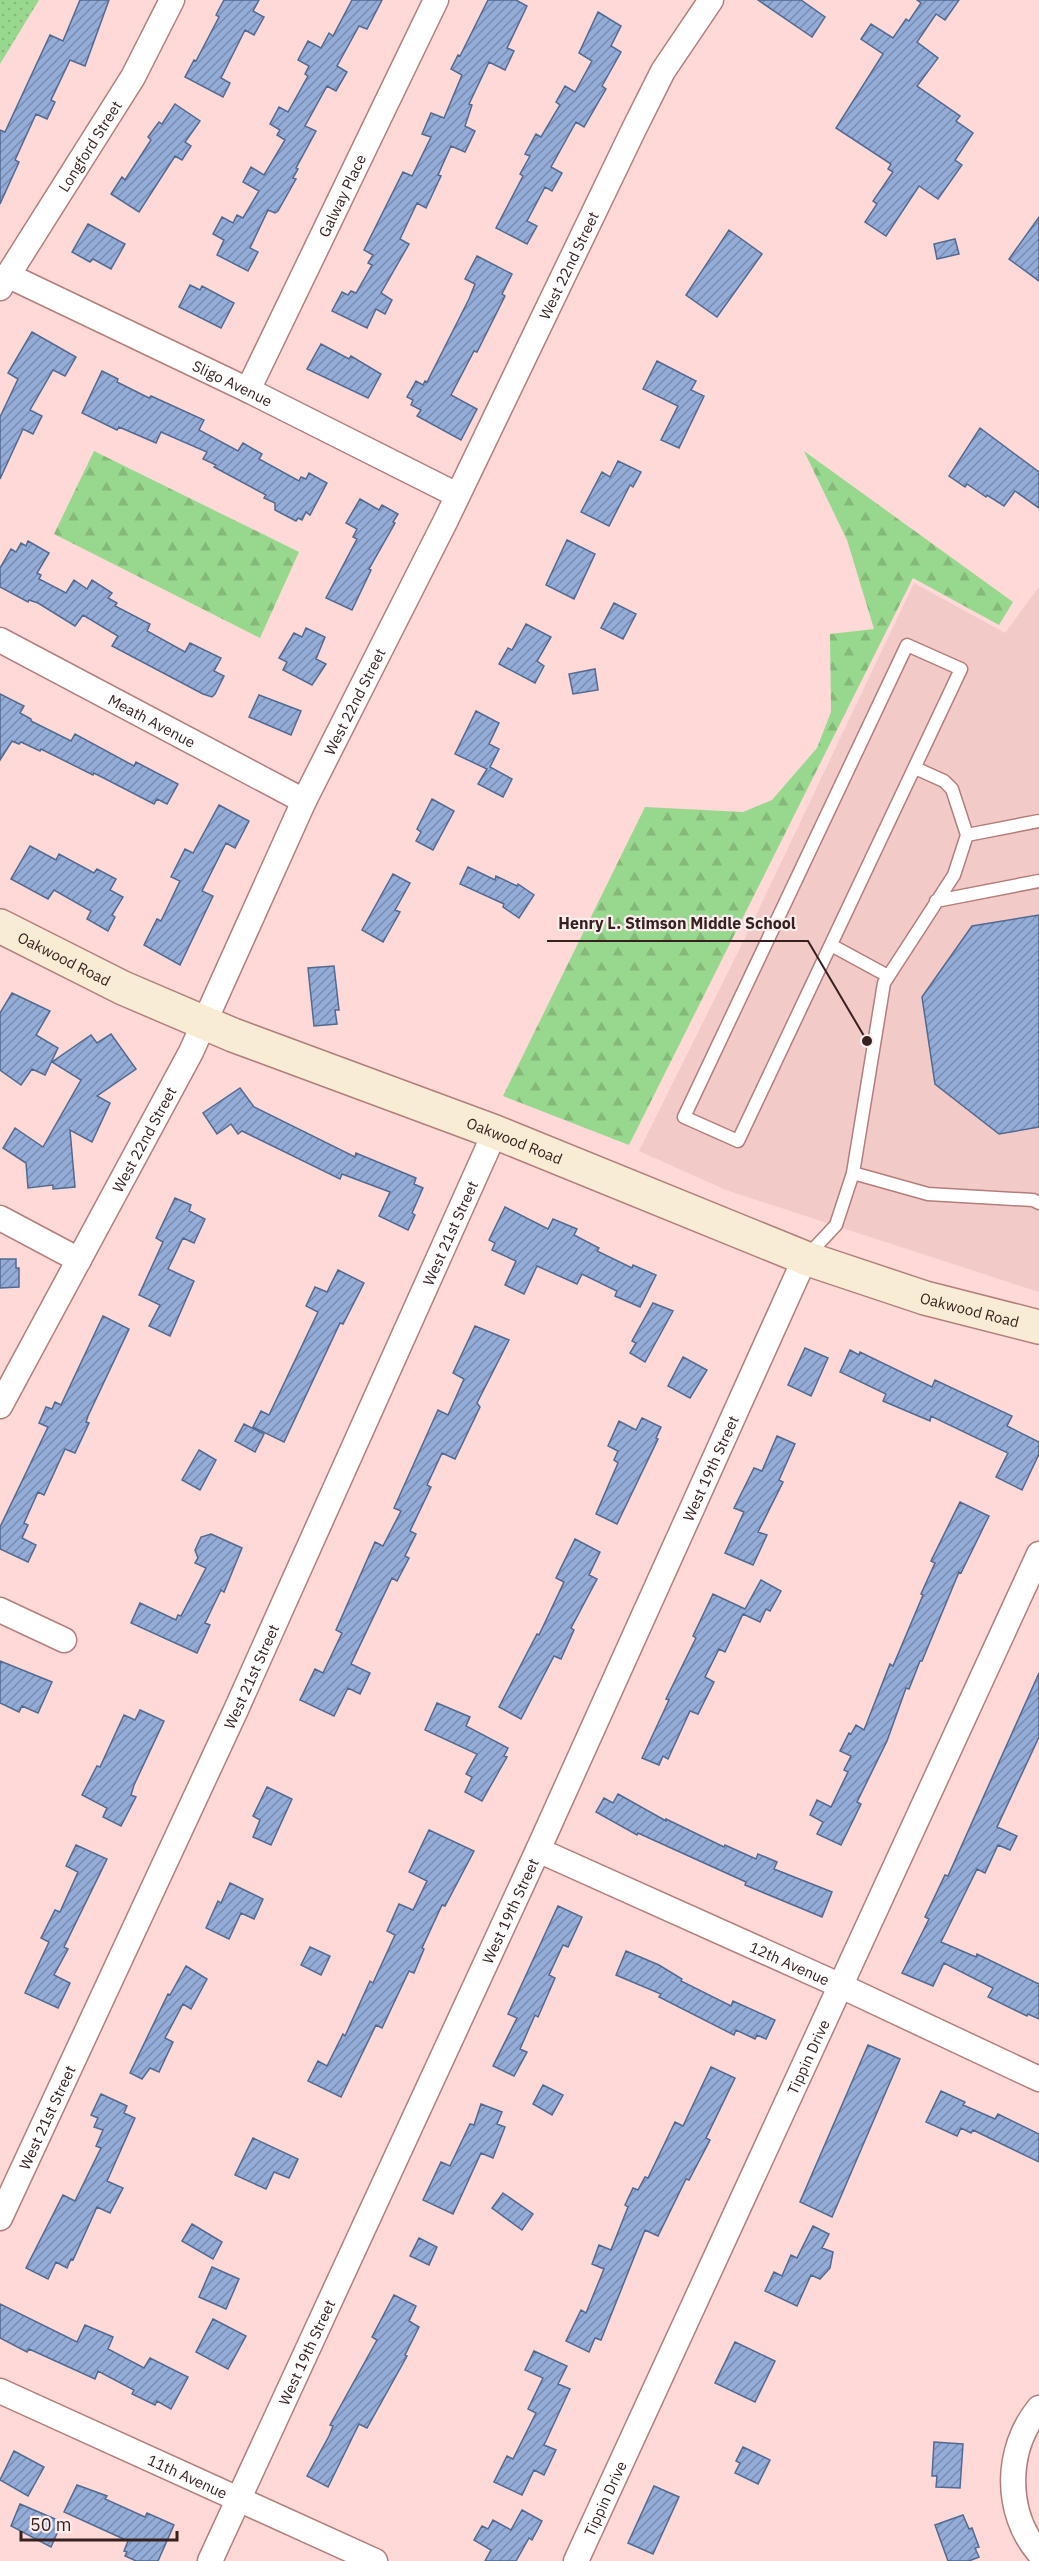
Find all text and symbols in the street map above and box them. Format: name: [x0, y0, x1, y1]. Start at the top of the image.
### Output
street label: Longford Street: [54, 97, 125, 195]
street label: Galway Place: [314, 151, 370, 240]
street label: West 22nd Street: [534, 208, 602, 322]
street label: Sligo Avenue: [189, 355, 276, 410]
street label: West 22nd Street: [319, 645, 389, 758]
street label: Meath Avenue: [105, 690, 199, 751]
callout: Henry L. Stimson Middle School: [547, 907, 808, 941]
text: Henry L. Stimson Middle School: [558, 913, 796, 933]
street label: Oakwood Road: [15, 927, 114, 990]
street label: West 22nd Street: [108, 1083, 180, 1196]
street label: Oakwood Road: [464, 1113, 565, 1168]
street label: West 21st Street: [418, 1178, 481, 1288]
street label: Oakwood Road: [918, 1288, 1021, 1331]
street label: West 19th Street: [678, 1412, 742, 1524]
street label: West 21st Street: [219, 1621, 283, 1732]
street label: West 19th Street: [477, 1855, 542, 1967]
street label: 12th Avenue: [747, 1937, 833, 1989]
street label: Tippin Drive: [782, 2016, 833, 2097]
street label: West 21st Street: [14, 2062, 79, 2172]
street label: West 19th Street: [274, 2296, 339, 2408]
street label: 11th Avenue: [145, 2450, 230, 2502]
street label: Tippin Drive: [579, 2458, 630, 2539]
scale bar: [21, 2504, 177, 2542]
text: 50 m: [30, 2513, 72, 2536]

